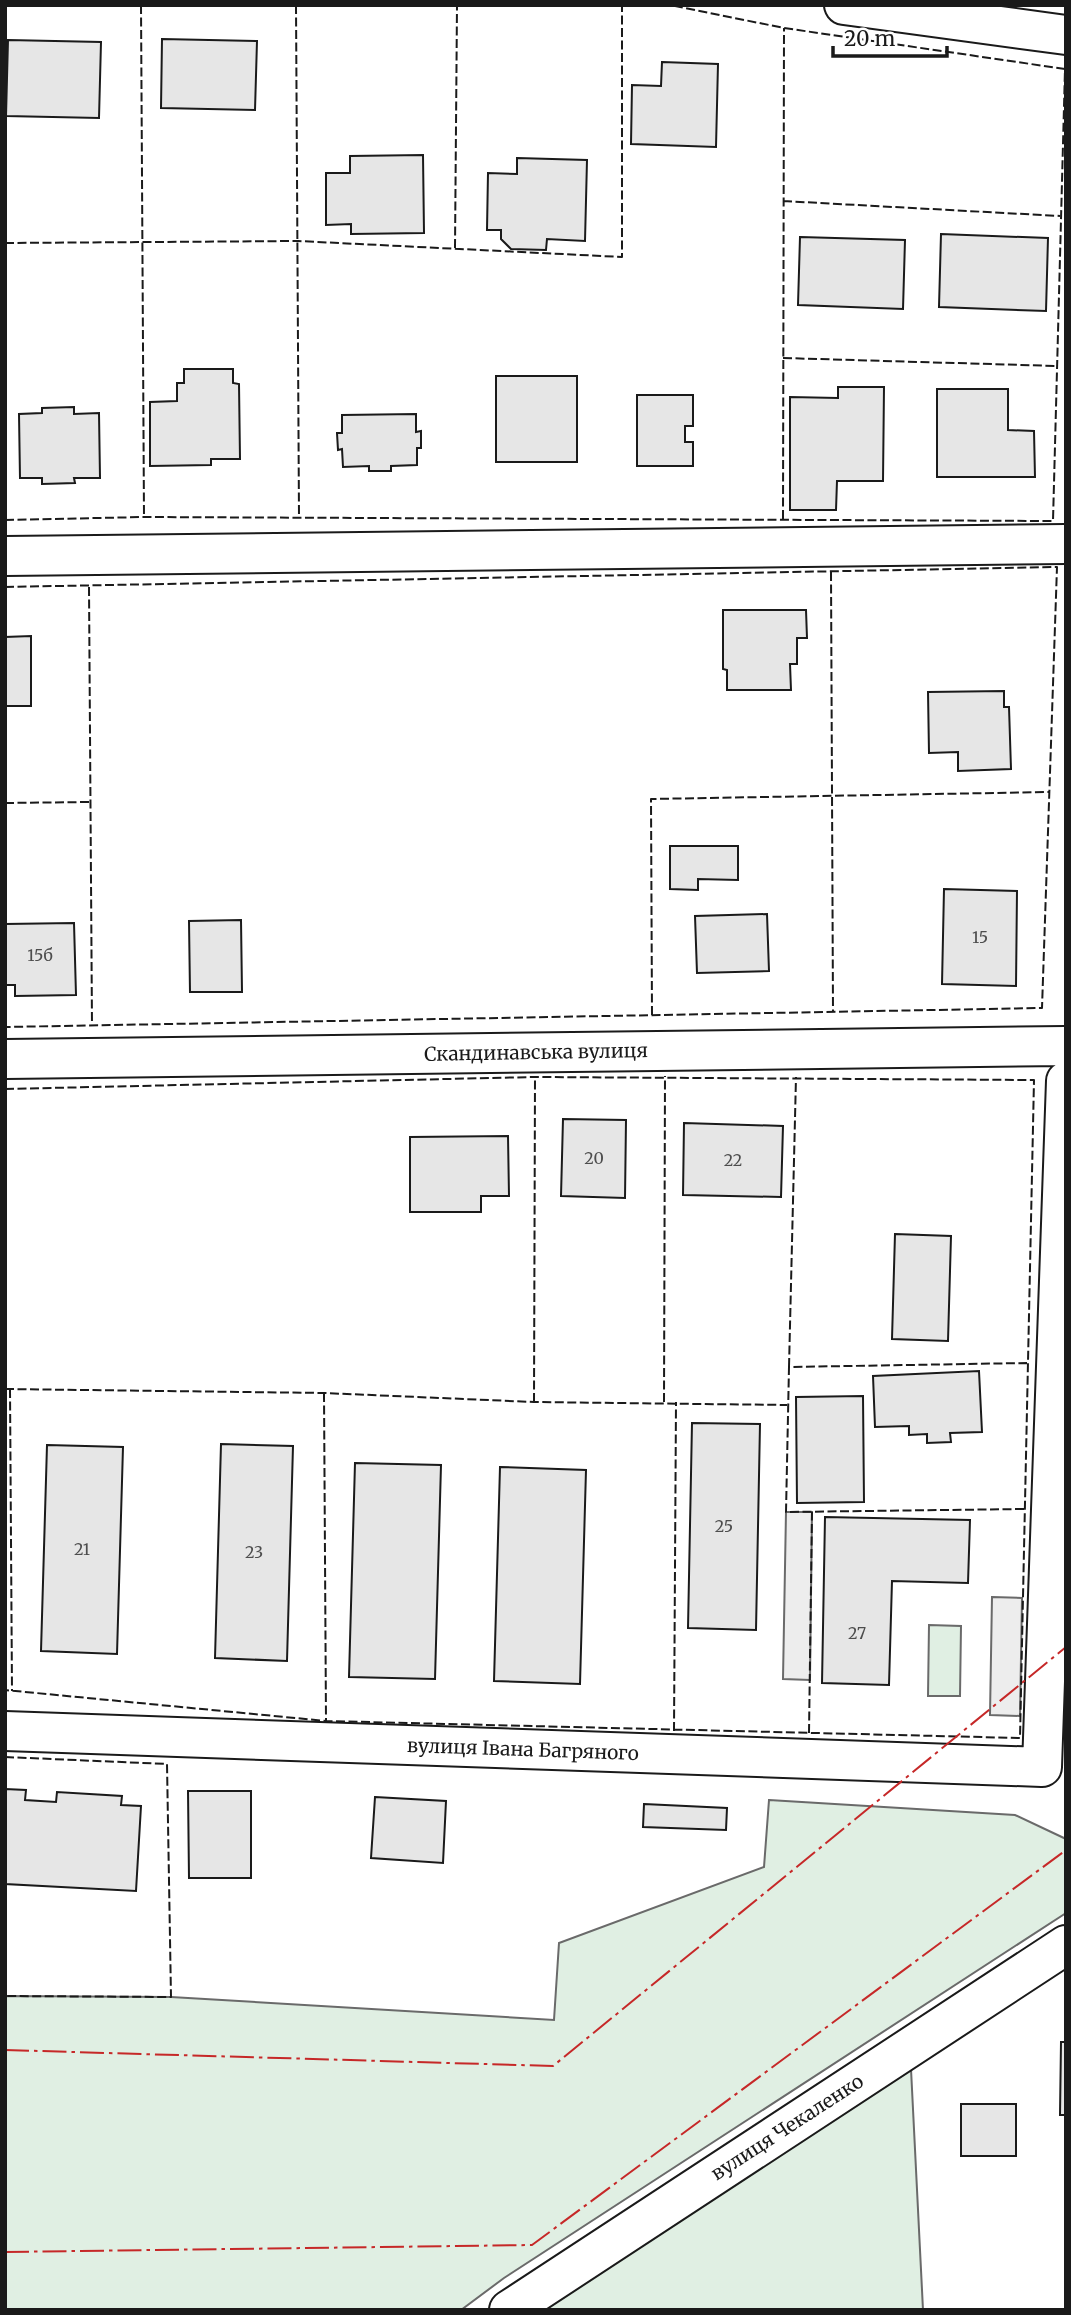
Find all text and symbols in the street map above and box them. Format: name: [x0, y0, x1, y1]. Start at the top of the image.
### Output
scale bar: [833, 14, 947, 58]
text: 20 m: [844, 25, 896, 52]
house number: 15: [972, 927, 988, 947]
house number: 15б: [27, 945, 53, 965]
street label: Скандинавська вулиця: [424, 1038, 648, 1066]
house number: 20: [584, 1148, 604, 1168]
house number: 22: [724, 1150, 742, 1170]
house number: 25: [715, 1516, 733, 1536]
house number: 21: [74, 1539, 90, 1559]
house number: 23: [245, 1542, 263, 1562]
house number: 27: [848, 1623, 866, 1643]
street label: вулиця Івана Багряного: [407, 1733, 639, 1765]
street label: вулиця Чекаленко: [706, 2069, 868, 2185]

